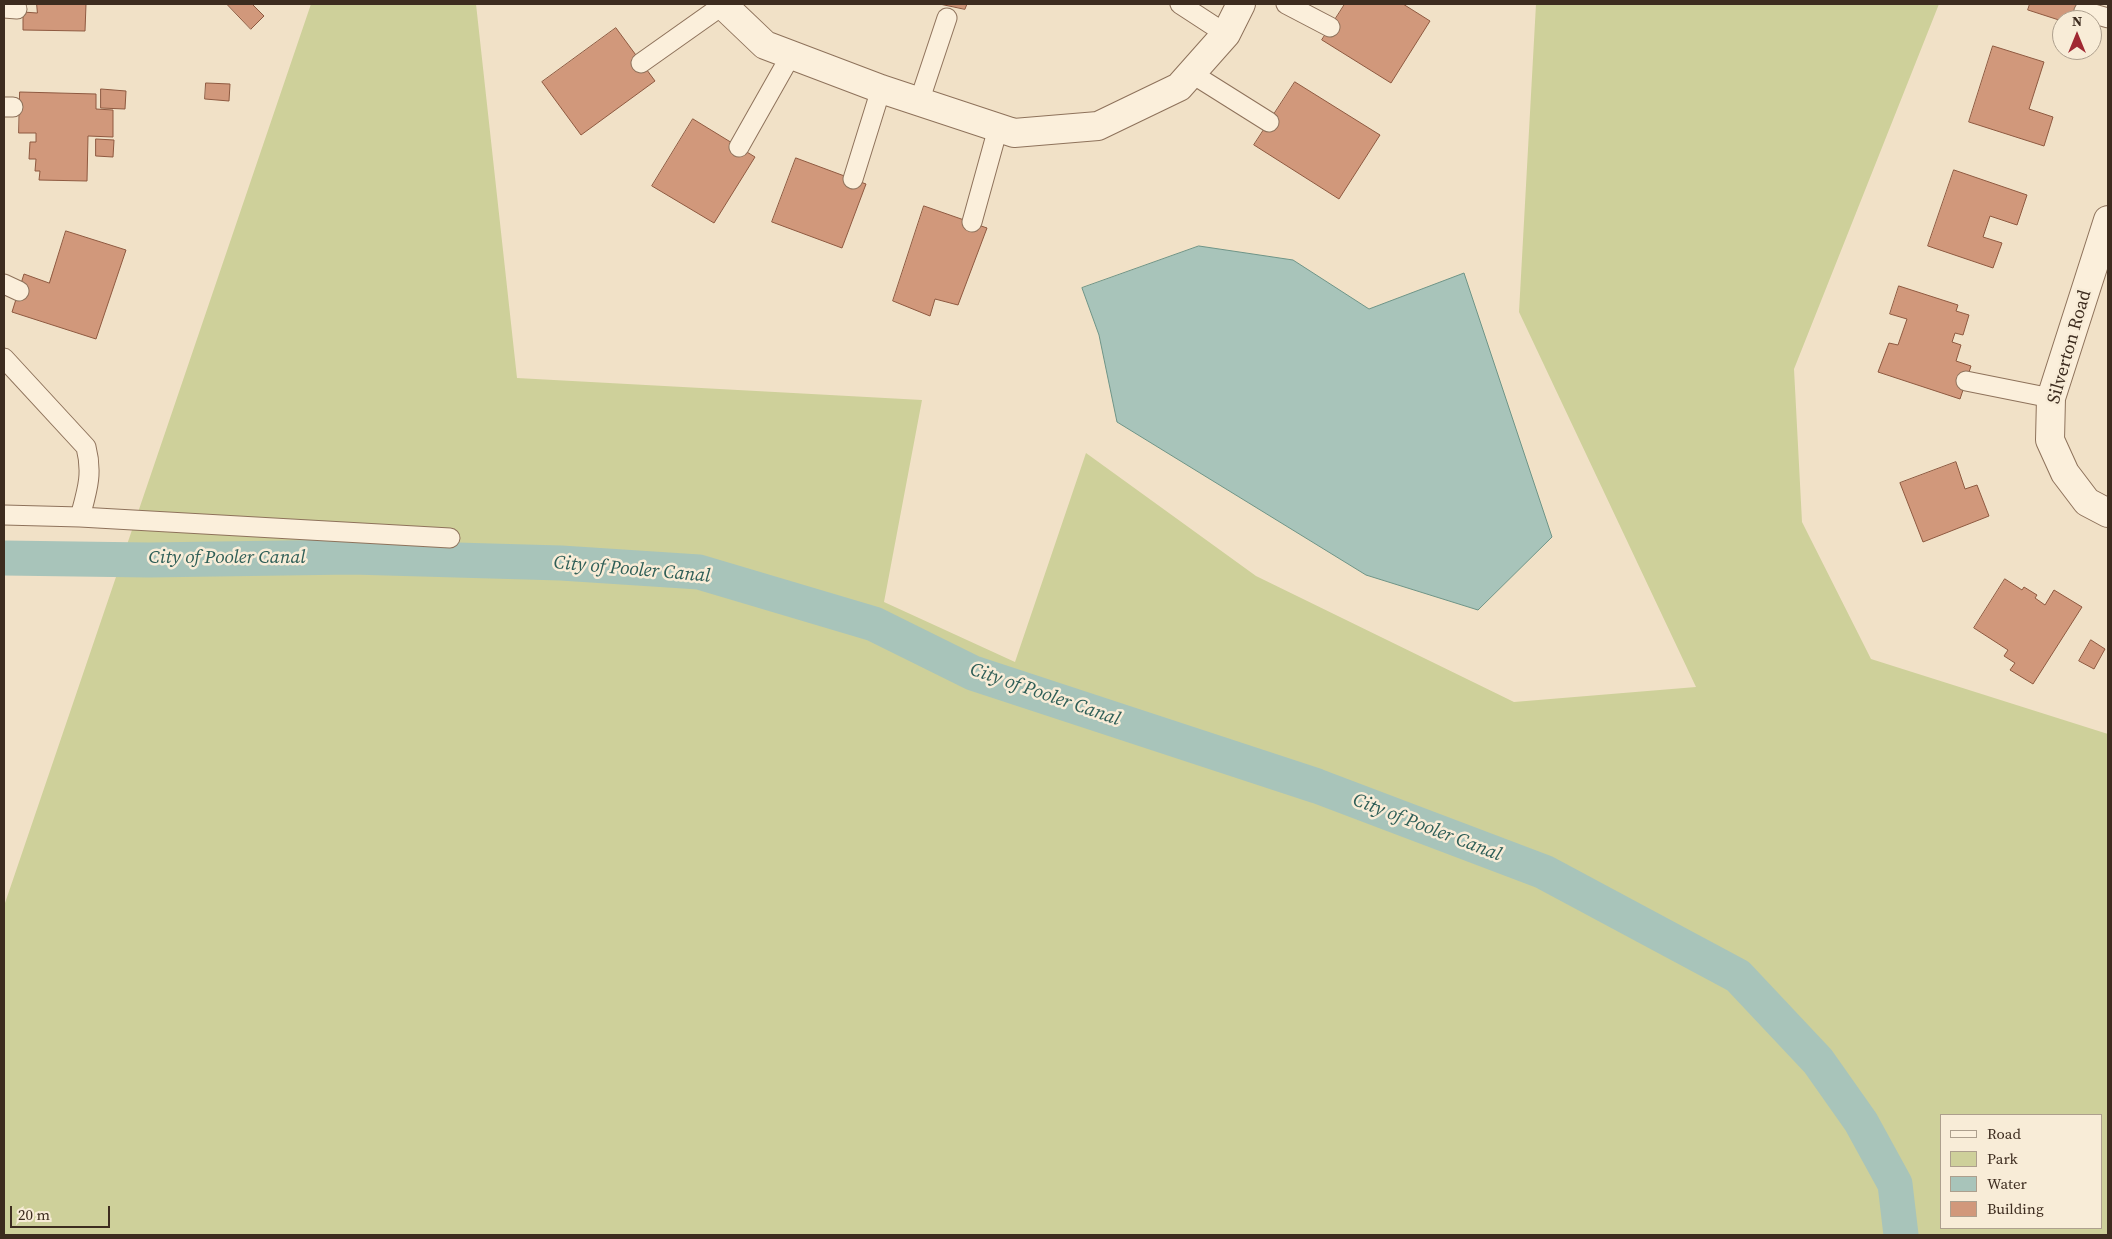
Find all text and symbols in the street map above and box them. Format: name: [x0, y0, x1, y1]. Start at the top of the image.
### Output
north arrow: [2052, 10, 2102, 60]
text: N: [2072, 11, 2082, 31]
street label: Silverton Road: [2043, 288, 2097, 406]
water label: City of Pooler Canal: [148, 547, 306, 569]
water label: City of Pooler Canal: [553, 552, 711, 588]
water label: City of Pooler Canal: [967, 659, 1123, 731]
water label: City of Pooler Canal: [1350, 789, 1504, 867]
legend: [1940, 1114, 2102, 1229]
text: Road: [1987, 1123, 2021, 1144]
text: Park: [1987, 1148, 2018, 1169]
text: Water: [1987, 1173, 2027, 1194]
scale bar: [12, 1196, 112, 1228]
text: Building: [1987, 1198, 2044, 1219]
text: 20 m: [18, 1204, 50, 1225]

